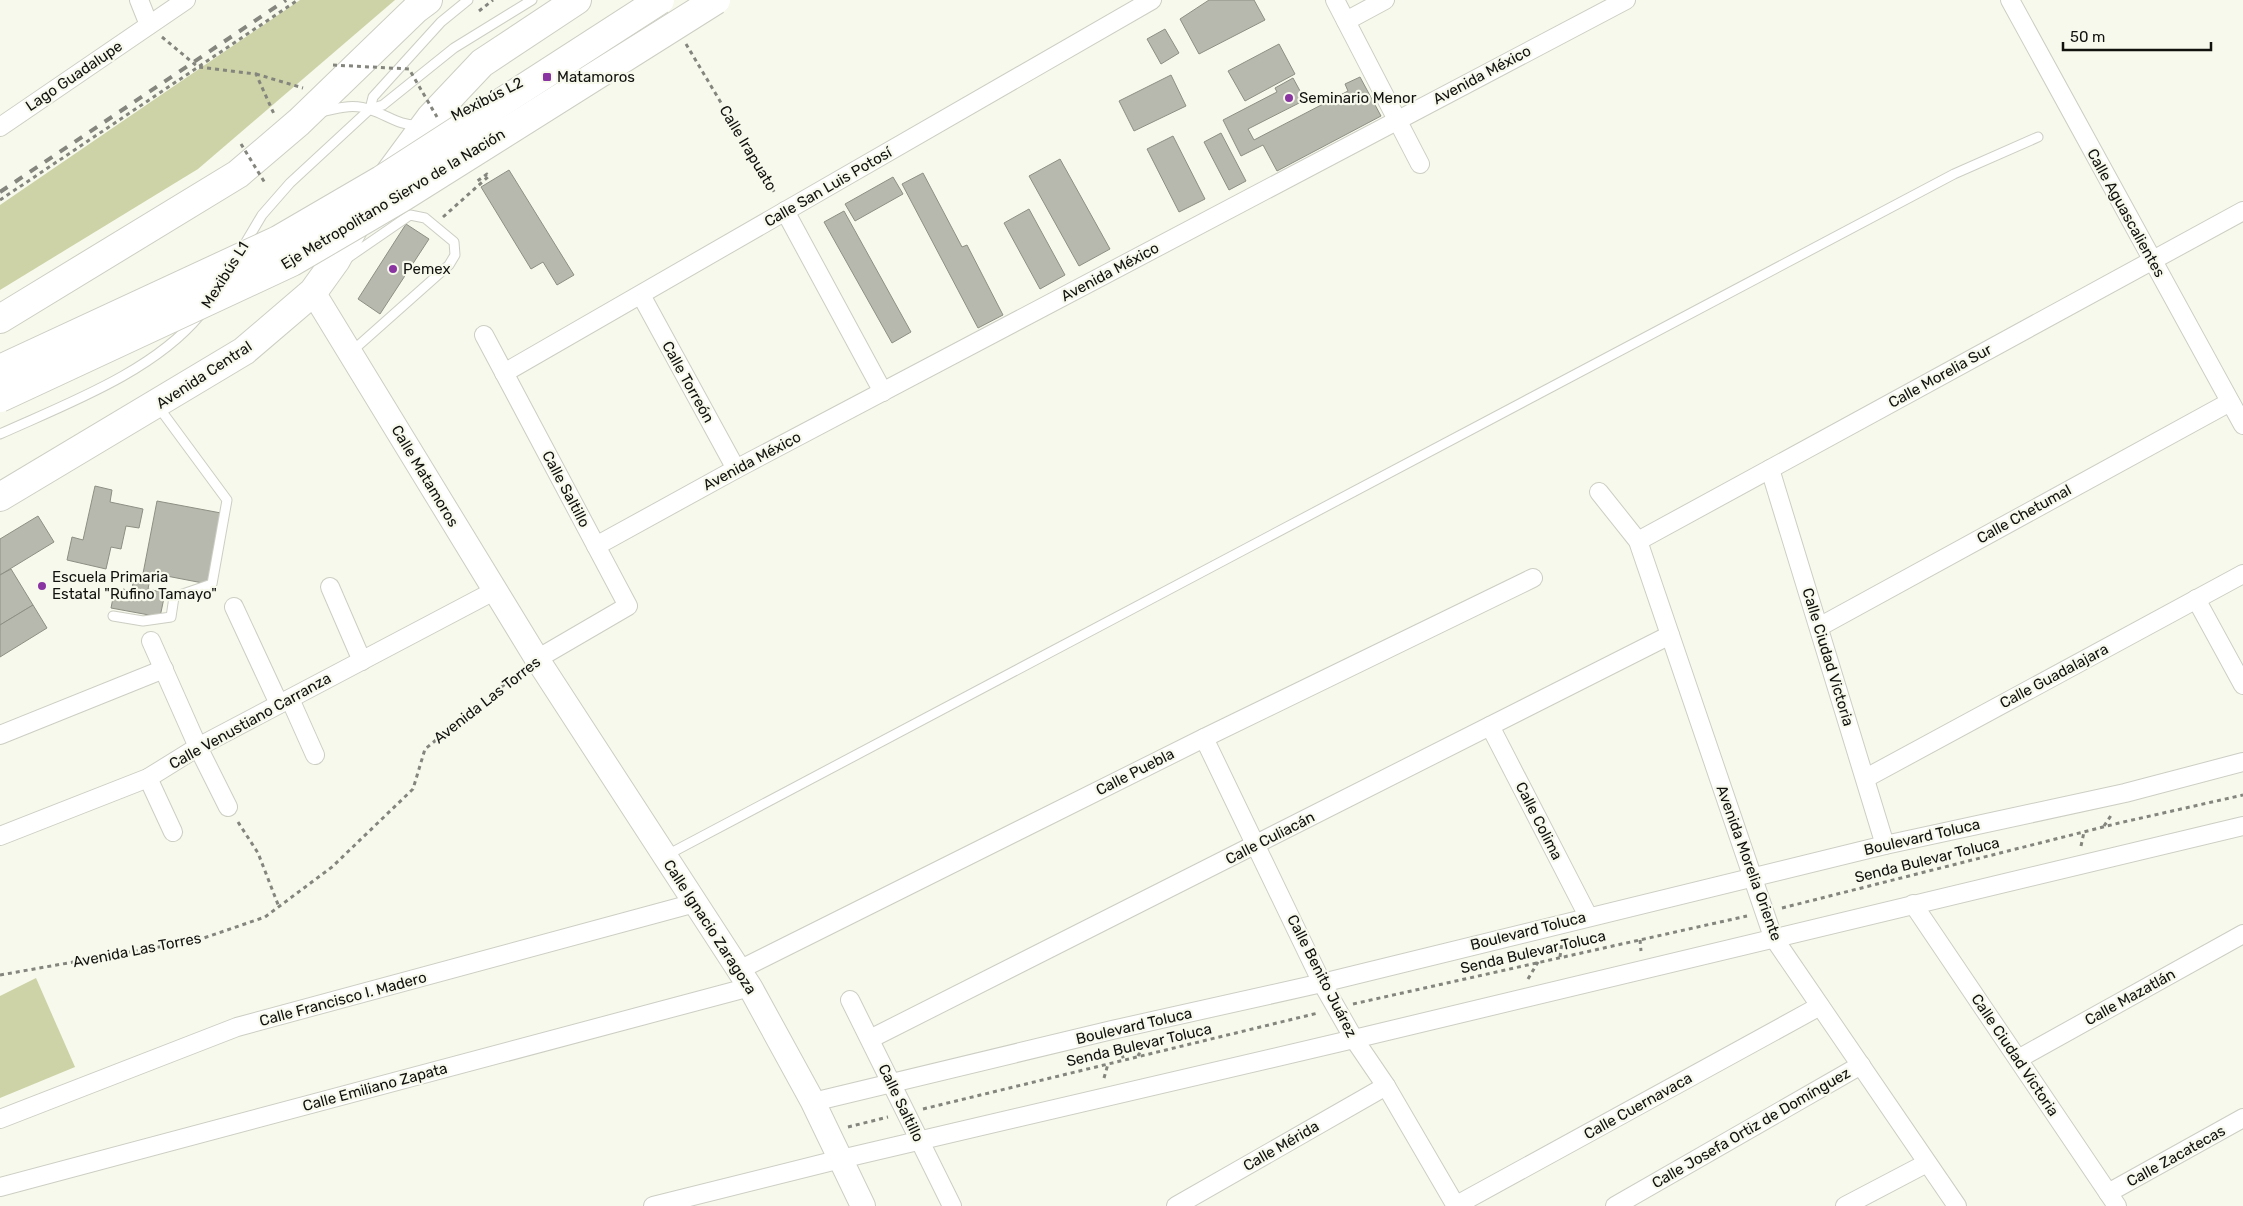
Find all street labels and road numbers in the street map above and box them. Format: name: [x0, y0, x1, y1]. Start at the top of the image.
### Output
street label: Lago Guadalupe: [22, 37, 126, 115]
street label: Avenida México: [1430, 42, 1534, 108]
street label: Mexibús L2: [448, 73, 526, 125]
street label: Calle Irapuato: [715, 102, 781, 194]
street label: Eje Metropolitano Siervo de la Nación: [278, 125, 508, 273]
street label: Calle San Luis Potosí: [761, 143, 896, 231]
street label: Calle Aguascalientes: [2083, 146, 2169, 281]
street label: Mexibús L1: [197, 238, 253, 312]
street label: Avenida México: [1058, 239, 1162, 305]
street label: Avenida Central: [153, 337, 255, 413]
street label: Calle Torreón: [658, 338, 718, 426]
street label: Calle Morelia Sur: [1885, 340, 1995, 412]
street label: Calle Matamoros: [387, 422, 463, 530]
street label: Avenida México: [700, 428, 804, 494]
street label: Calle Saltillo: [538, 448, 594, 530]
street label: Calle Chetumal: [1974, 481, 2074, 547]
street label: Calle Ciudad Victoria: [1798, 586, 1858, 728]
street label: Calle Guadalajara: [1997, 640, 2111, 712]
street label: Avenida Las Torres: [430, 653, 544, 747]
street label: Calle Venustiano Carranza: [166, 669, 334, 773]
street label: Calle Puebla: [1093, 745, 1177, 799]
street label: Calle Colima: [1512, 779, 1566, 863]
street label: Avenida Morelia Oriente: [1712, 783, 1786, 943]
street label: Calle Culiacán: [1222, 808, 1318, 868]
street label: Boulevard Toluca: [1862, 815, 1982, 859]
street label: Senda Bulevar Toluca: [1853, 833, 2001, 887]
street label: Calle Ignacio Zaragoza: [660, 856, 760, 998]
street label: Boulevard Toluca: [1468, 908, 1588, 954]
street label: Calle Benito Juárez: [1283, 912, 1361, 1041]
street label: Senda Bulevar Toluca: [1459, 927, 1607, 977]
street label: Avenida Las Torres: [71, 929, 203, 971]
street label: Calle Mazatlán: [2082, 965, 2178, 1029]
street label: Calle Francisco I. Madero: [257, 968, 429, 1030]
street label: Calle Ciudad Victoria: [1967, 990, 2063, 1120]
street label: Boulevard Toluca: [1074, 1004, 1194, 1048]
street label: Senda Bulevar Toluca: [1065, 1020, 1213, 1070]
street label: Calle Emiliano Zapata: [301, 1059, 449, 1115]
street label: Calle Saltillo: [874, 1061, 928, 1145]
street label: Calle Josefa Ortiz de Domínguez: [1649, 1064, 1854, 1192]
street label: Calle Cuernavaca: [1581, 1069, 1695, 1143]
street label: Calle Mérida: [1240, 1117, 1322, 1175]
street label: Calle Zacatecas: [2124, 1121, 2229, 1191]

